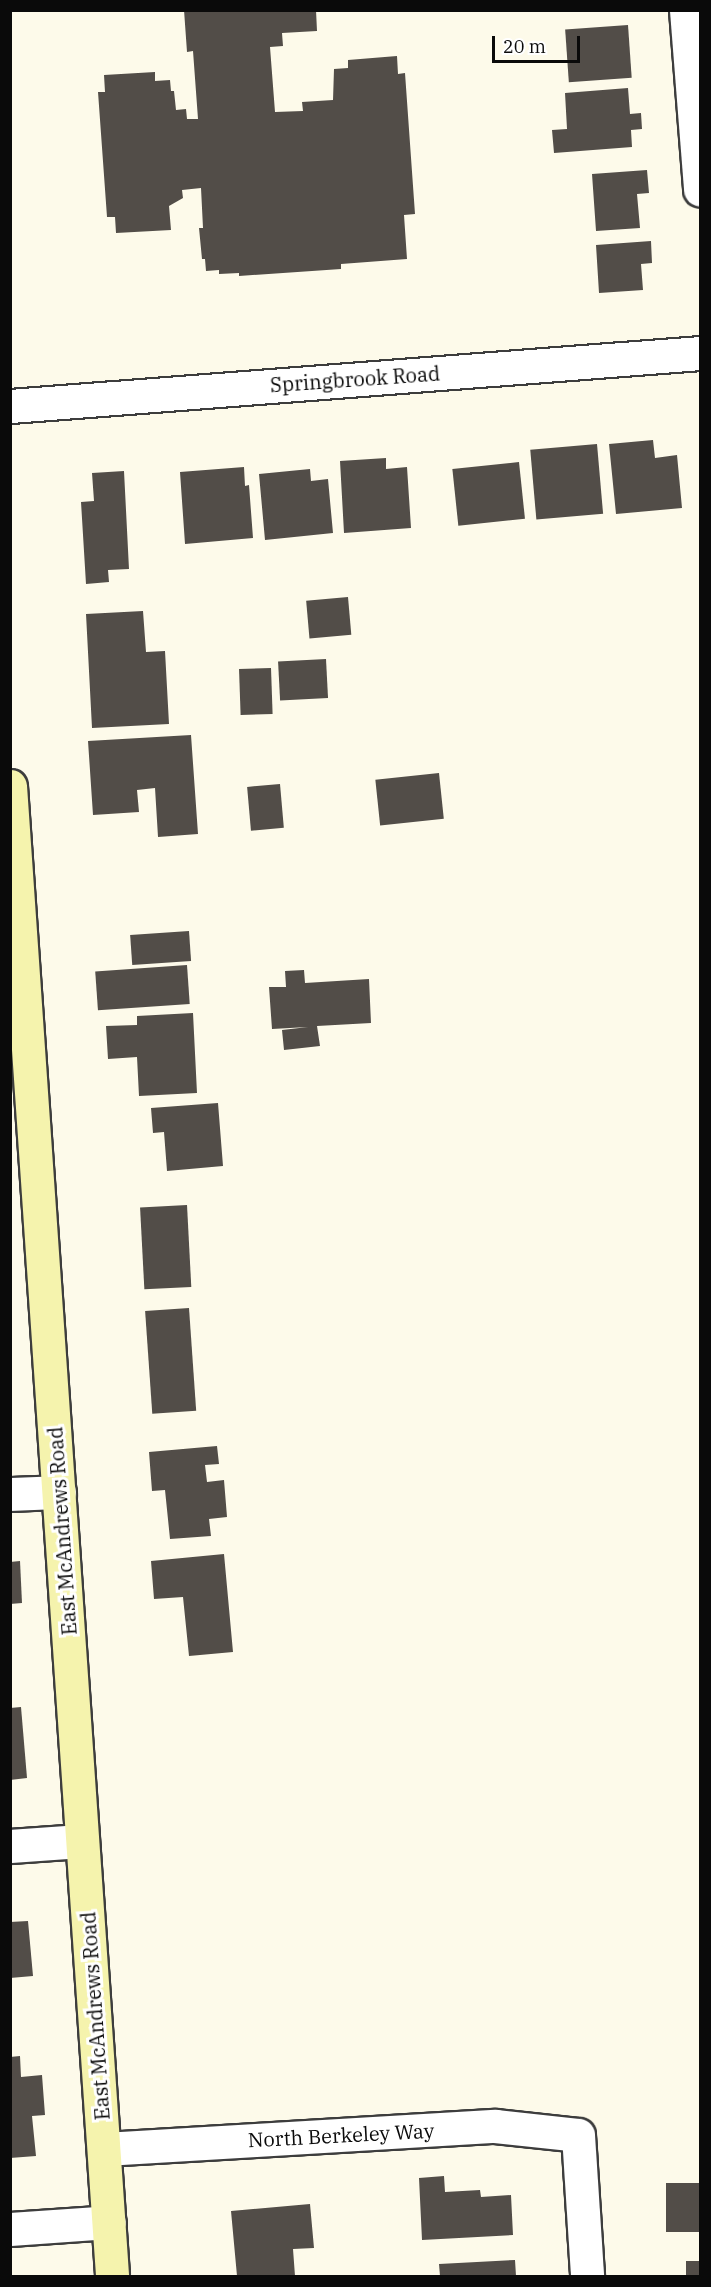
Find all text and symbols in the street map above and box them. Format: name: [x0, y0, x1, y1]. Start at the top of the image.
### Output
scale bar: [495, 24, 584, 62]
text: 20 m: [503, 35, 546, 58]
street label: Springbrook Road: [269, 361, 441, 397]
street label: East McAndrews Road: [43, 1426, 81, 1636]
street label: East McAndrews Road: [76, 1911, 114, 2121]
street label: North Berkeley Way: [247, 2118, 435, 2152]

